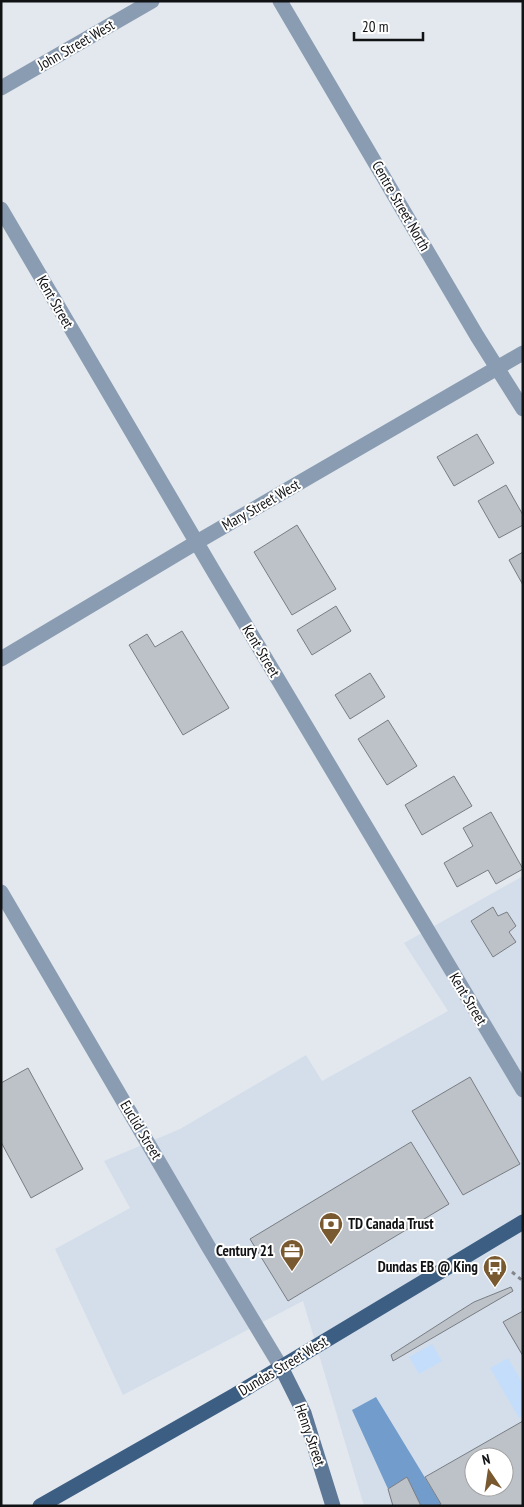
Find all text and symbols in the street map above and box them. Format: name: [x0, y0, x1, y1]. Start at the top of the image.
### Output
scale bar: [354, 10, 423, 42]
street label: John Street West: [33, 15, 117, 75]
text: 20 m: [362, 17, 388, 36]
street label: Centre Street North: [368, 157, 435, 254]
street label: Kent Street: [33, 272, 78, 332]
street label: Mary Street West: [218, 475, 303, 535]
street label: Kent Street: [238, 621, 284, 680]
street label: Kent Street: [445, 969, 491, 1028]
street label: Euclid Street: [116, 1097, 167, 1163]
bank icon: TD Canada Trust: [318, 1211, 344, 1245]
place label: TD Canada Trust: [348, 1214, 434, 1233]
office icon: Century 21: [279, 1238, 305, 1272]
place label: Century 21: [216, 1241, 274, 1260]
bus stop icon: Dundas EB @ King: [482, 1254, 508, 1288]
place label: Dundas EB @ King: [378, 1257, 478, 1276]
street label: Dundas Street West: [235, 1332, 331, 1400]
street label: Henry Street: [291, 1401, 330, 1468]
north arrow: [464, 1447, 514, 1497]
text: N: [480, 1450, 492, 1469]

